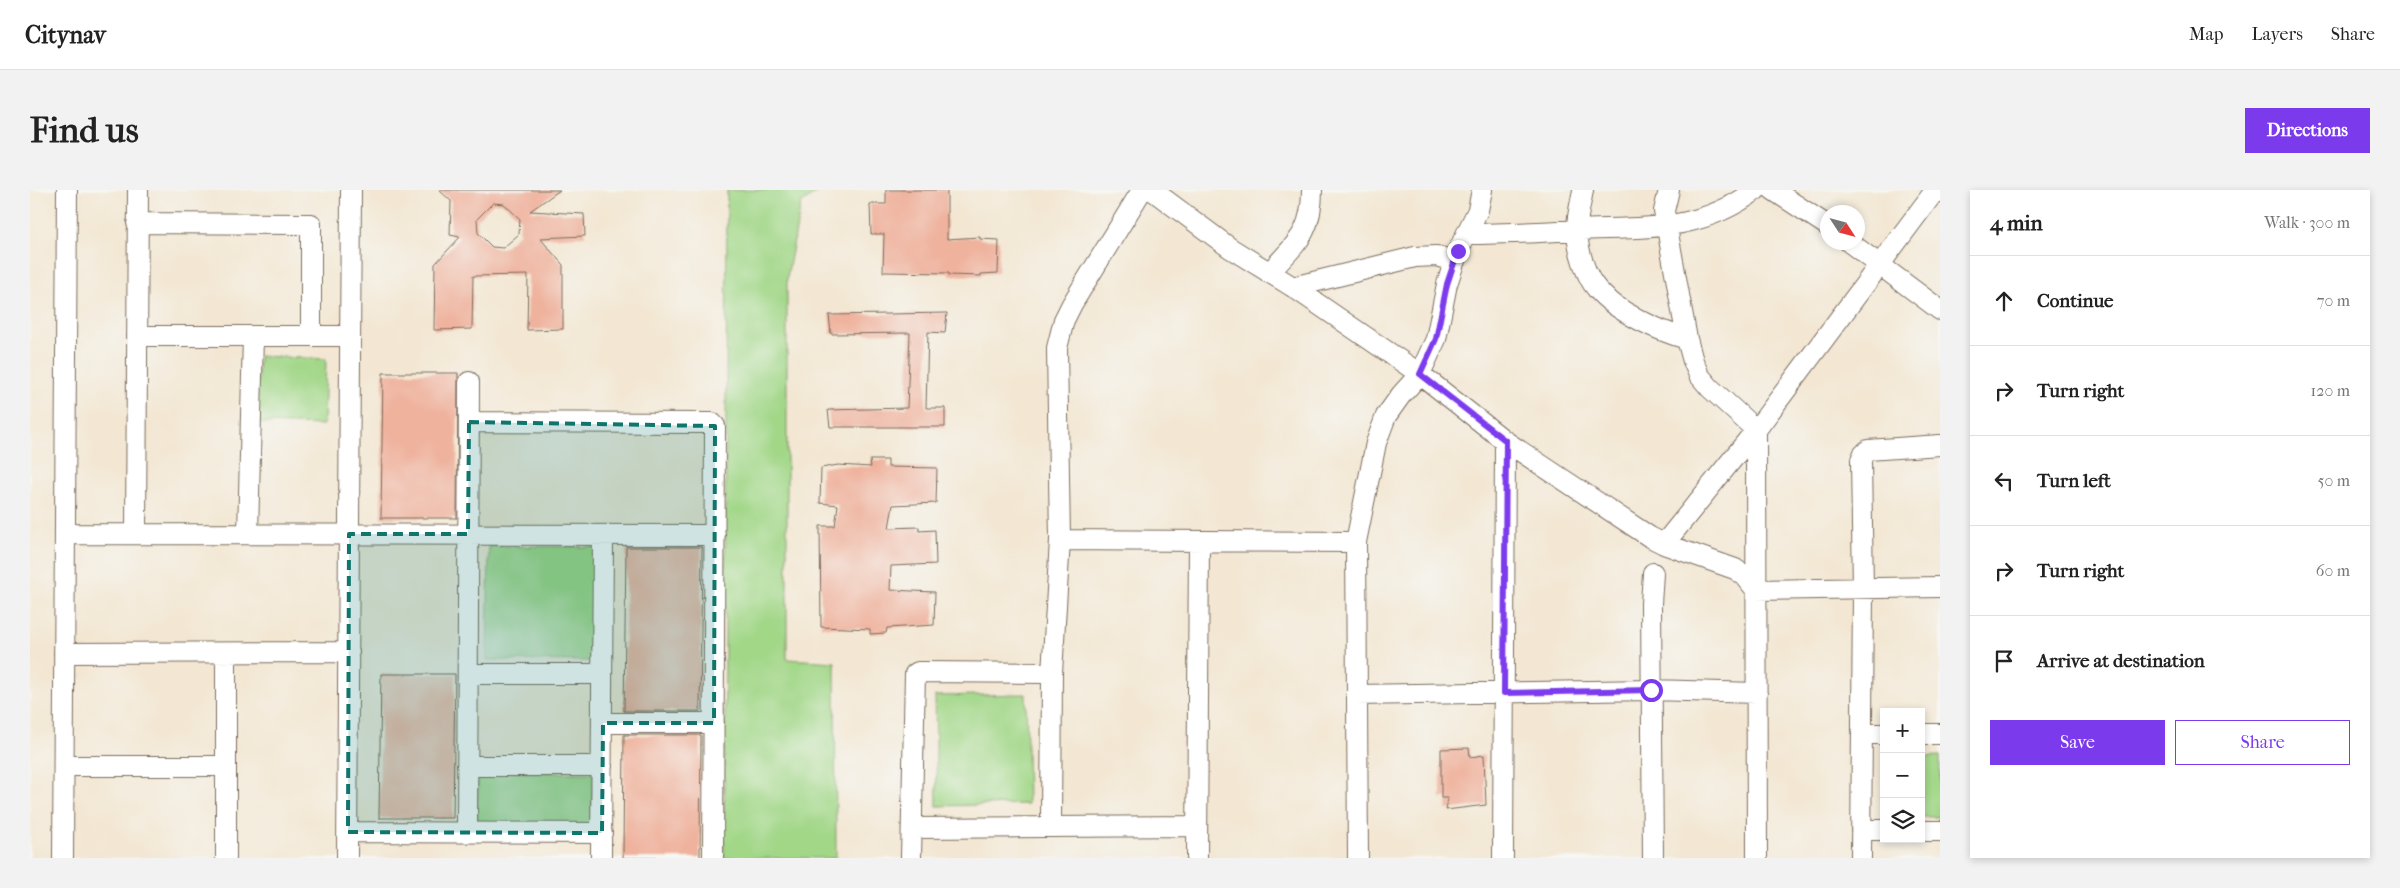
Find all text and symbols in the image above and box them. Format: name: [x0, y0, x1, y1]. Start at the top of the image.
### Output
text: Citynav: [25, 21, 106, 49]
text: Map: [2189, 24, 2223, 45]
text: Layers: [2251, 24, 2303, 45]
text: Share: [2331, 24, 2375, 45]
button: Directions: [2245, 108, 2370, 153]
text: Find us: [30, 110, 139, 151]
north arrow: [1820, 205, 1865, 250]
text: 4 min: [1990, 211, 2043, 235]
text: Walk · 300 m: [2264, 213, 2350, 232]
route end: [1447, 240, 1470, 263]
icon: ahead: [1990, 287, 2018, 315]
text: Continue: [2037, 290, 2113, 312]
text: 70 m: [2317, 291, 2350, 310]
icon: right: [1990, 377, 2018, 405]
text: Turn right: [2037, 380, 2124, 402]
text: 120 m: [2311, 381, 2350, 400]
icon: left: [1990, 467, 2018, 495]
text: Turn left: [2037, 470, 2111, 492]
text: 50 m: [2318, 471, 2350, 490]
icon: right: [1990, 557, 2018, 585]
text: Turn right: [2037, 560, 2124, 582]
text: 60 m: [2316, 561, 2350, 580]
icon: arrive: [1990, 647, 2018, 675]
text: Arrive at destination: [2037, 650, 2205, 672]
route start: [1640, 679, 1663, 702]
map controls: [1880, 708, 1925, 843]
button: +: [1880, 708, 1925, 753]
button: Save: [1990, 720, 2165, 765]
button: Share: [2175, 720, 2350, 765]
button: −: [1880, 753, 1925, 798]
button: layers: [1880, 798, 1925, 843]

